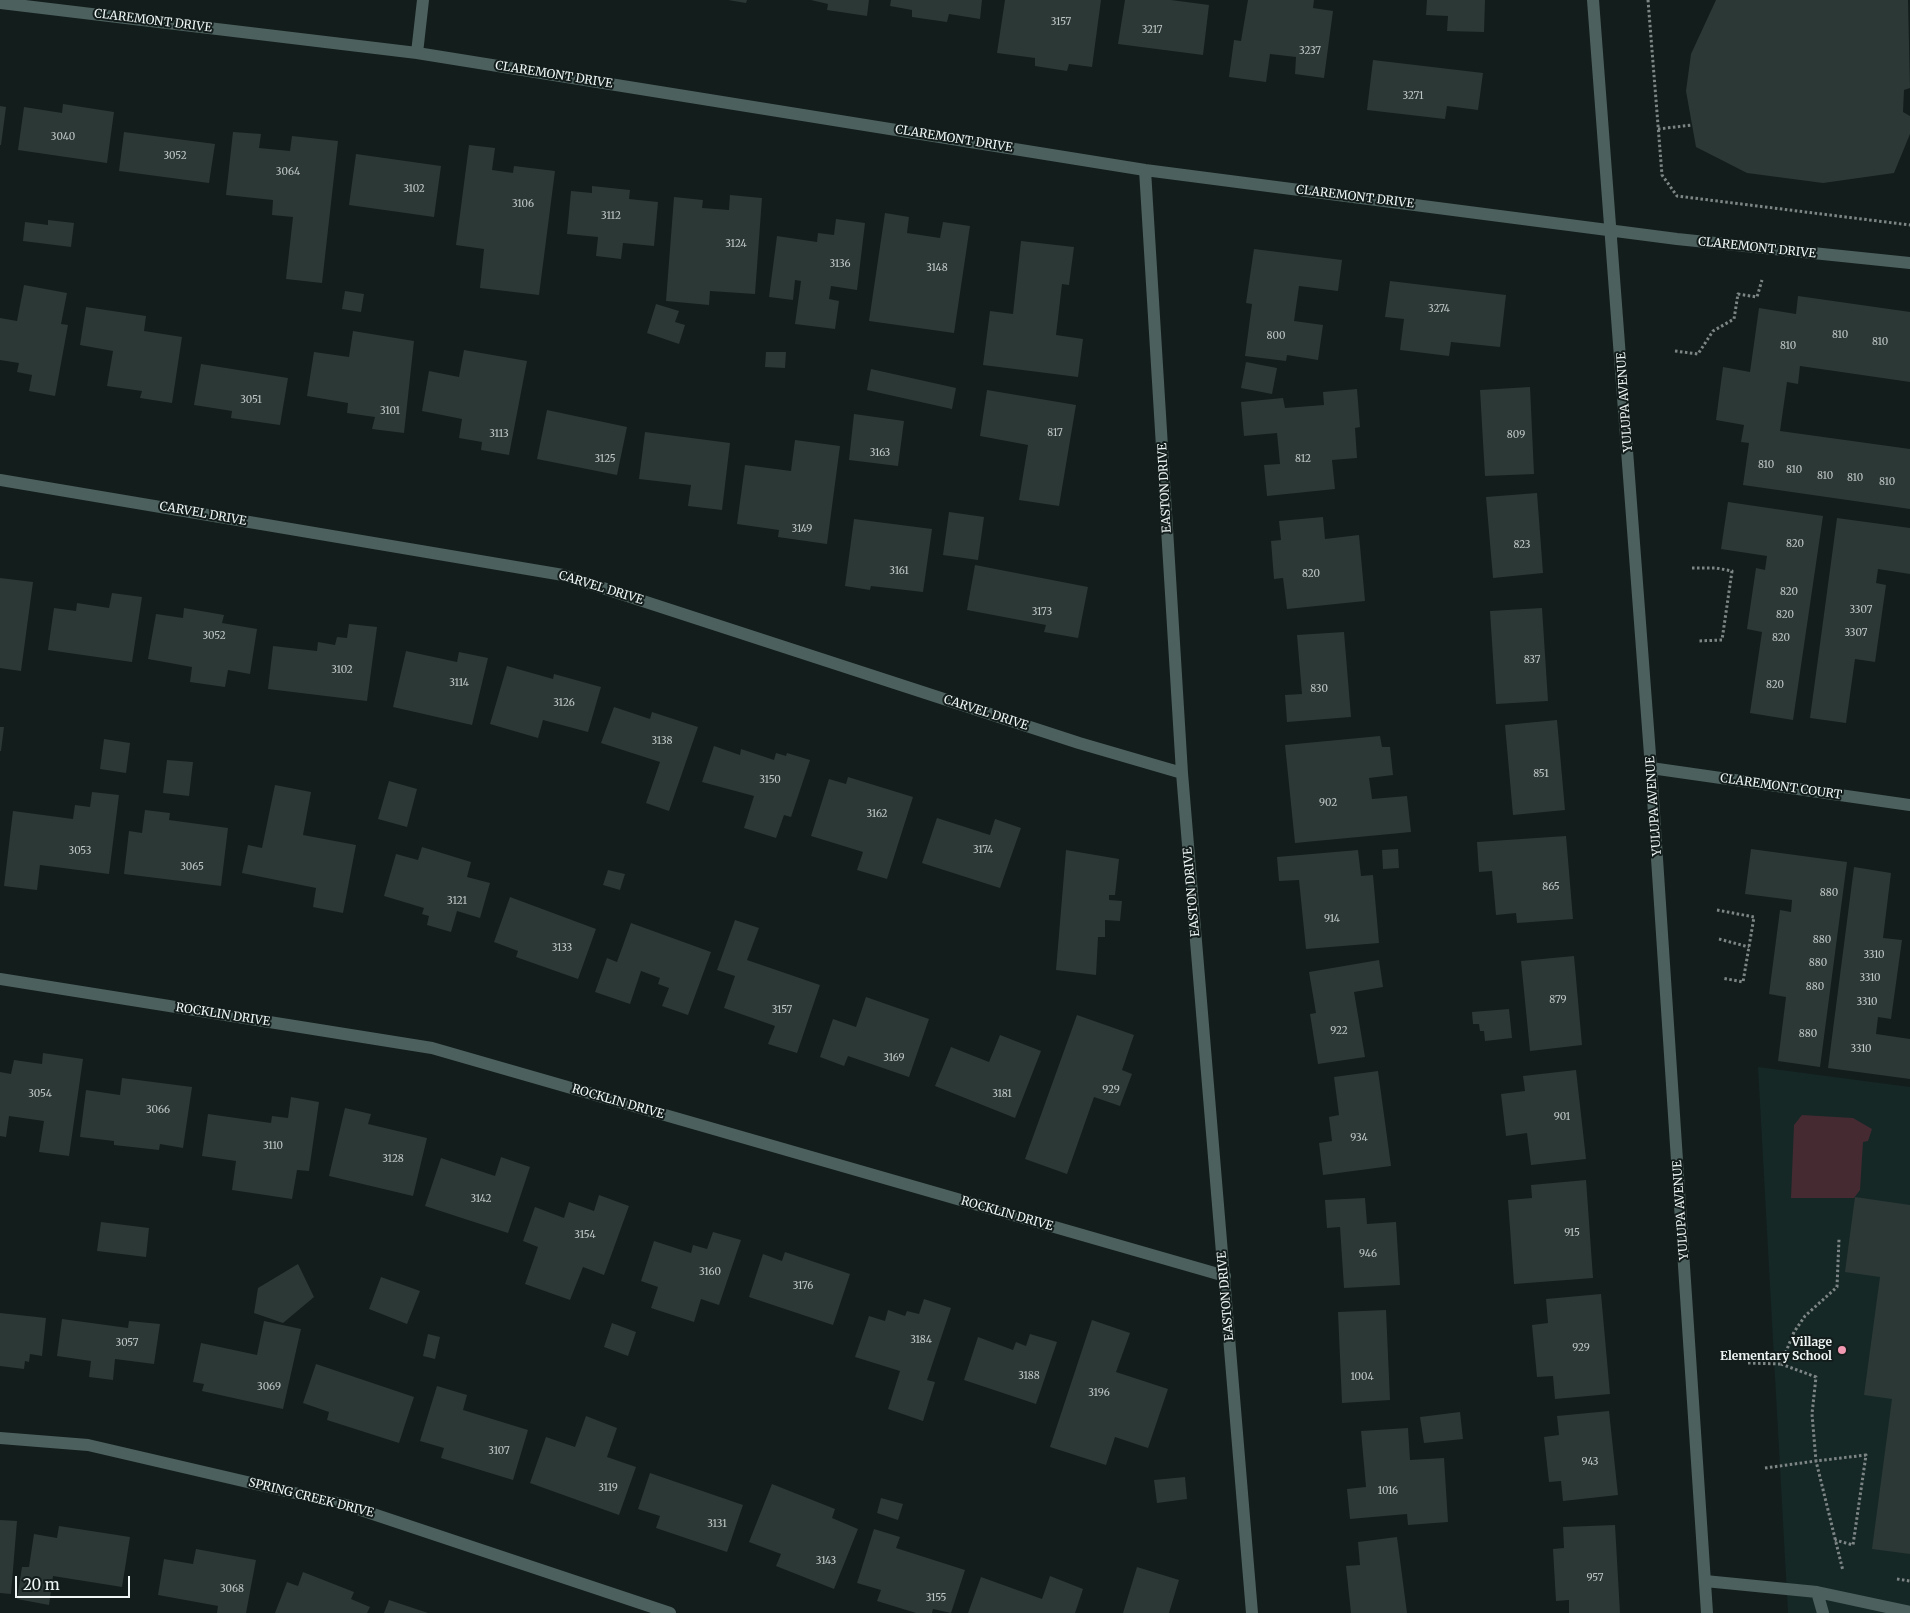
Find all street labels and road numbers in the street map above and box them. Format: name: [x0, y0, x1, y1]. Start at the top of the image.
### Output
street label: CLAREMONT DRIVE: [93, 7, 213, 35]
street label: CLAREMONT DRIVE: [494, 59, 614, 91]
street label: CLAREMONT DRIVE: [894, 123, 1014, 155]
street label: CLAREMONT DRIVE: [1295, 183, 1415, 211]
street label: CLAREMONT DRIVE: [1697, 235, 1817, 261]
street label: YULUPA AVENUE: [1614, 352, 1636, 452]
street label: EASTON DRIVE: [1155, 443, 1175, 533]
street label: CARVEL DRIVE: [158, 499, 248, 529]
street label: CARVEL DRIVE: [557, 568, 645, 608]
street label: CARVEL DRIVE: [942, 693, 1030, 733]
street label: YULUPA AVENUE: [1643, 756, 1665, 856]
street label: CLAREMONT COURT: [1719, 771, 1843, 803]
street label: EASTON DRIVE: [1181, 847, 1203, 937]
street label: ROCKLIN DRIVE: [175, 1000, 271, 1030]
street label: ROCKLIN DRIVE: [570, 1082, 666, 1122]
street label: YULUPA AVENUE: [1670, 1160, 1692, 1260]
street label: ROCKLIN DRIVE: [959, 1194, 1055, 1234]
street label: EASTON DRIVE: [1215, 1251, 1237, 1341]
street label: SPRING CREEK DRIVE: [247, 1475, 375, 1521]

